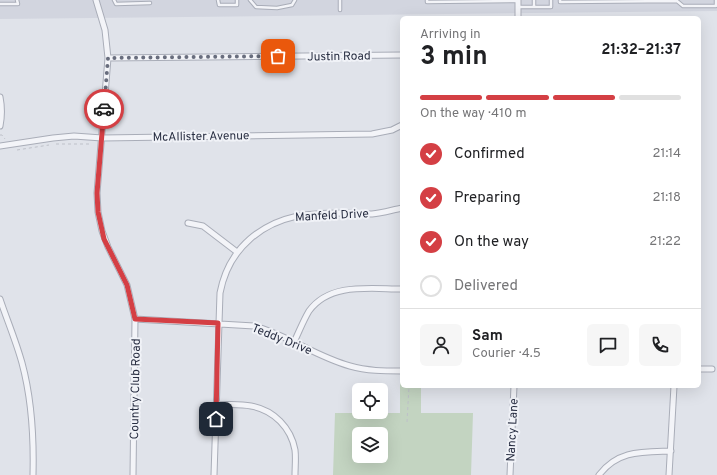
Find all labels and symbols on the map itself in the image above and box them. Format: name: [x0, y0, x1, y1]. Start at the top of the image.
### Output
pin: [261, 39, 295, 73]
street label: Justin Road: [307, 48, 371, 66]
courier: [84, 89, 124, 129]
street label: McAllister Avenue: [152, 128, 250, 146]
street label: Manfeld Drive: [295, 206, 369, 226]
street label: Teddy Drive: [249, 321, 314, 359]
street label: Country Club Road: [127, 338, 145, 440]
street label: Nancy Lane: [503, 398, 523, 462]
pin: [199, 402, 233, 436]

